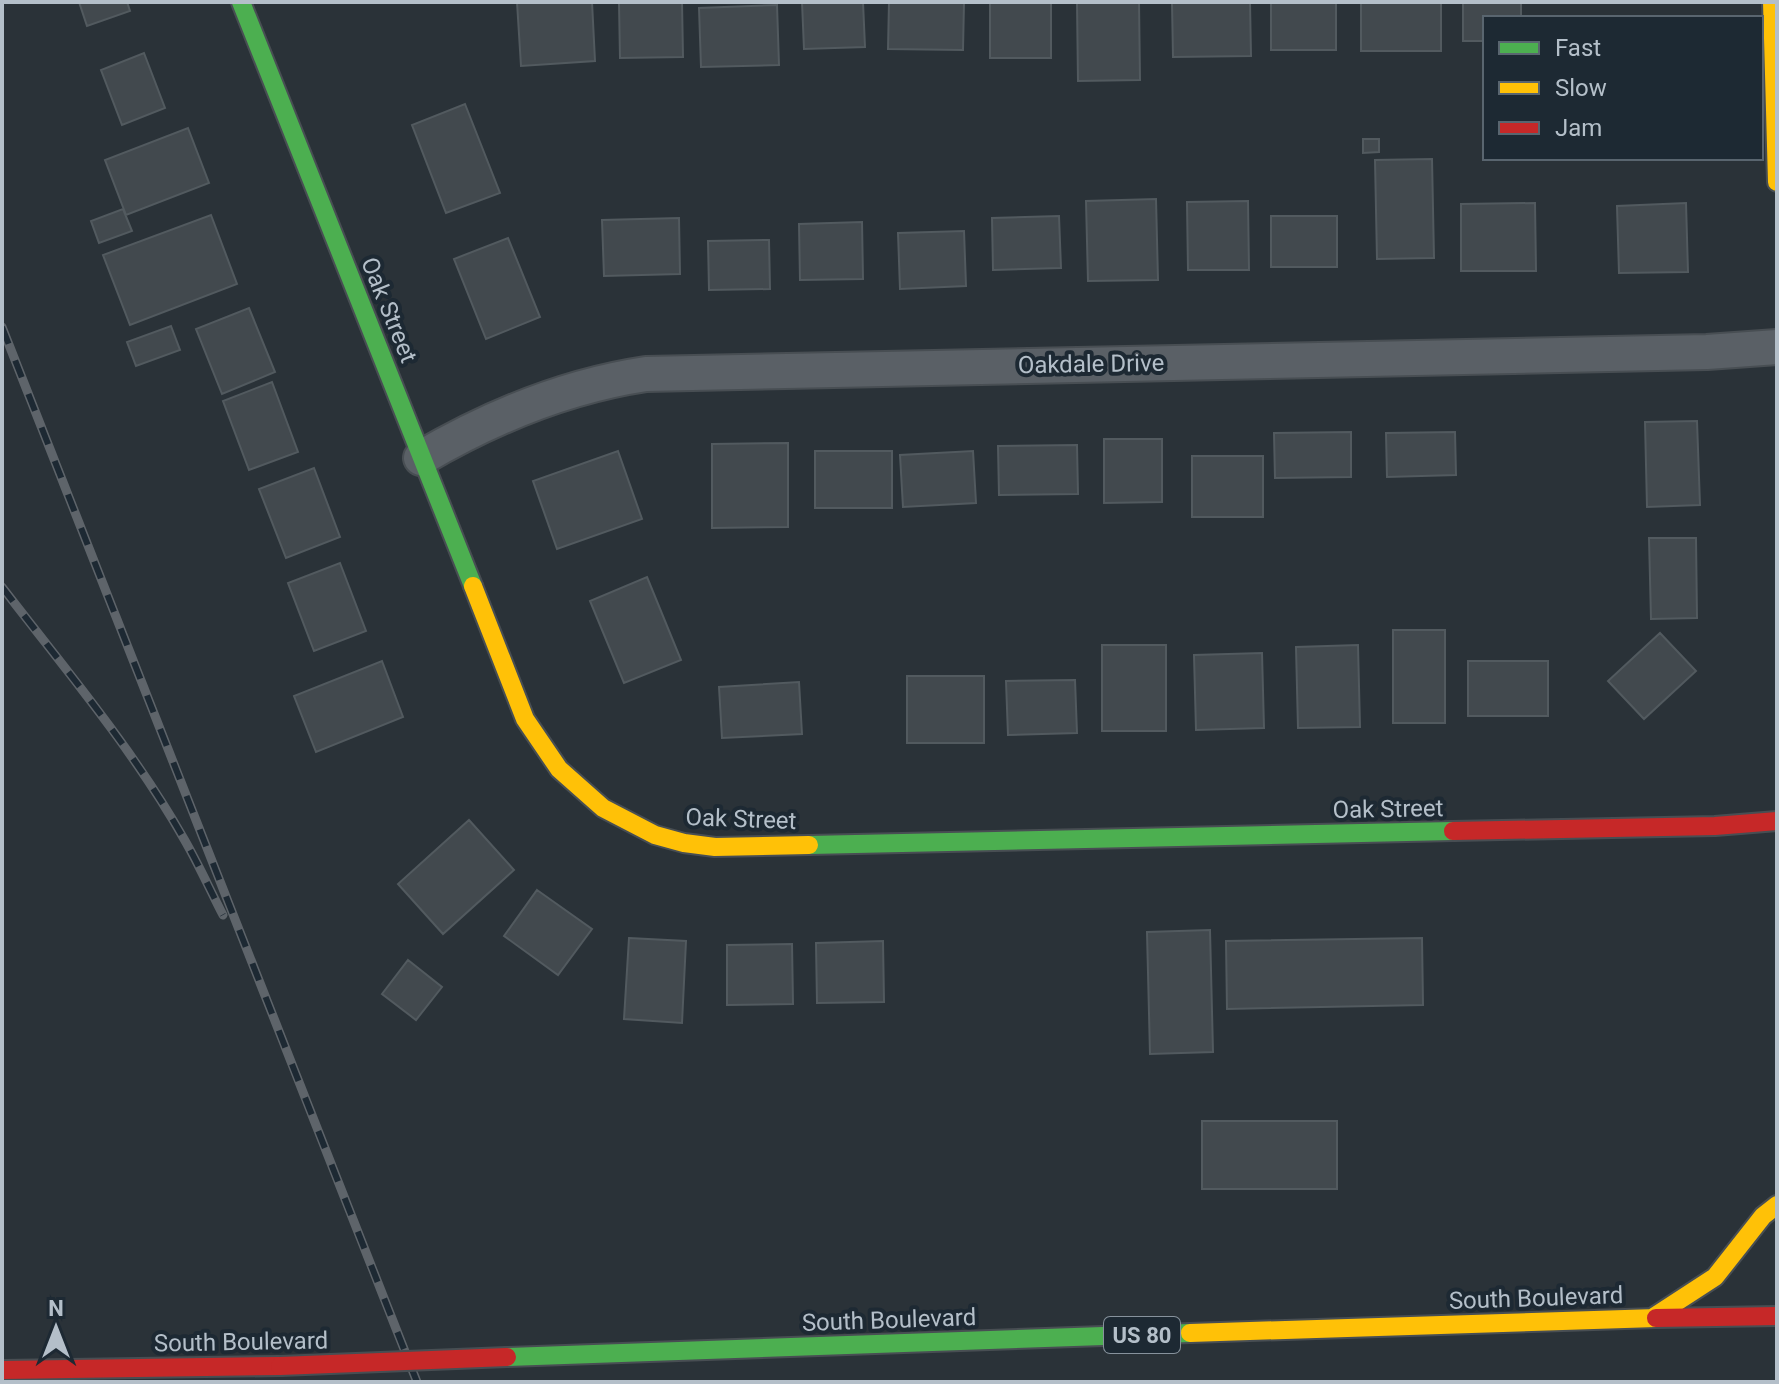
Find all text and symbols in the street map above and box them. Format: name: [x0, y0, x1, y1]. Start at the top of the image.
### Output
legend: [1483, 16, 1763, 160]
text: Fast: [1555, 34, 1601, 62]
text: Slow: [1555, 74, 1607, 102]
text: Jam: [1555, 114, 1602, 142]
street label: Oak Street: [355, 253, 423, 367]
street label: Oakdale Drive: [1018, 349, 1164, 379]
street label: Oak Street: [1332, 794, 1444, 824]
street label: Oak Street: [685, 803, 797, 835]
street label: South Boulevard: [1448, 1281, 1624, 1315]
north arrow: [16, 1288, 96, 1368]
text: N: [48, 1296, 64, 1321]
street label: South Boulevard: [801, 1303, 977, 1337]
road number: US 80: [1104, 1317, 1180, 1353]
street label: South Boulevard: [154, 1326, 328, 1358]

